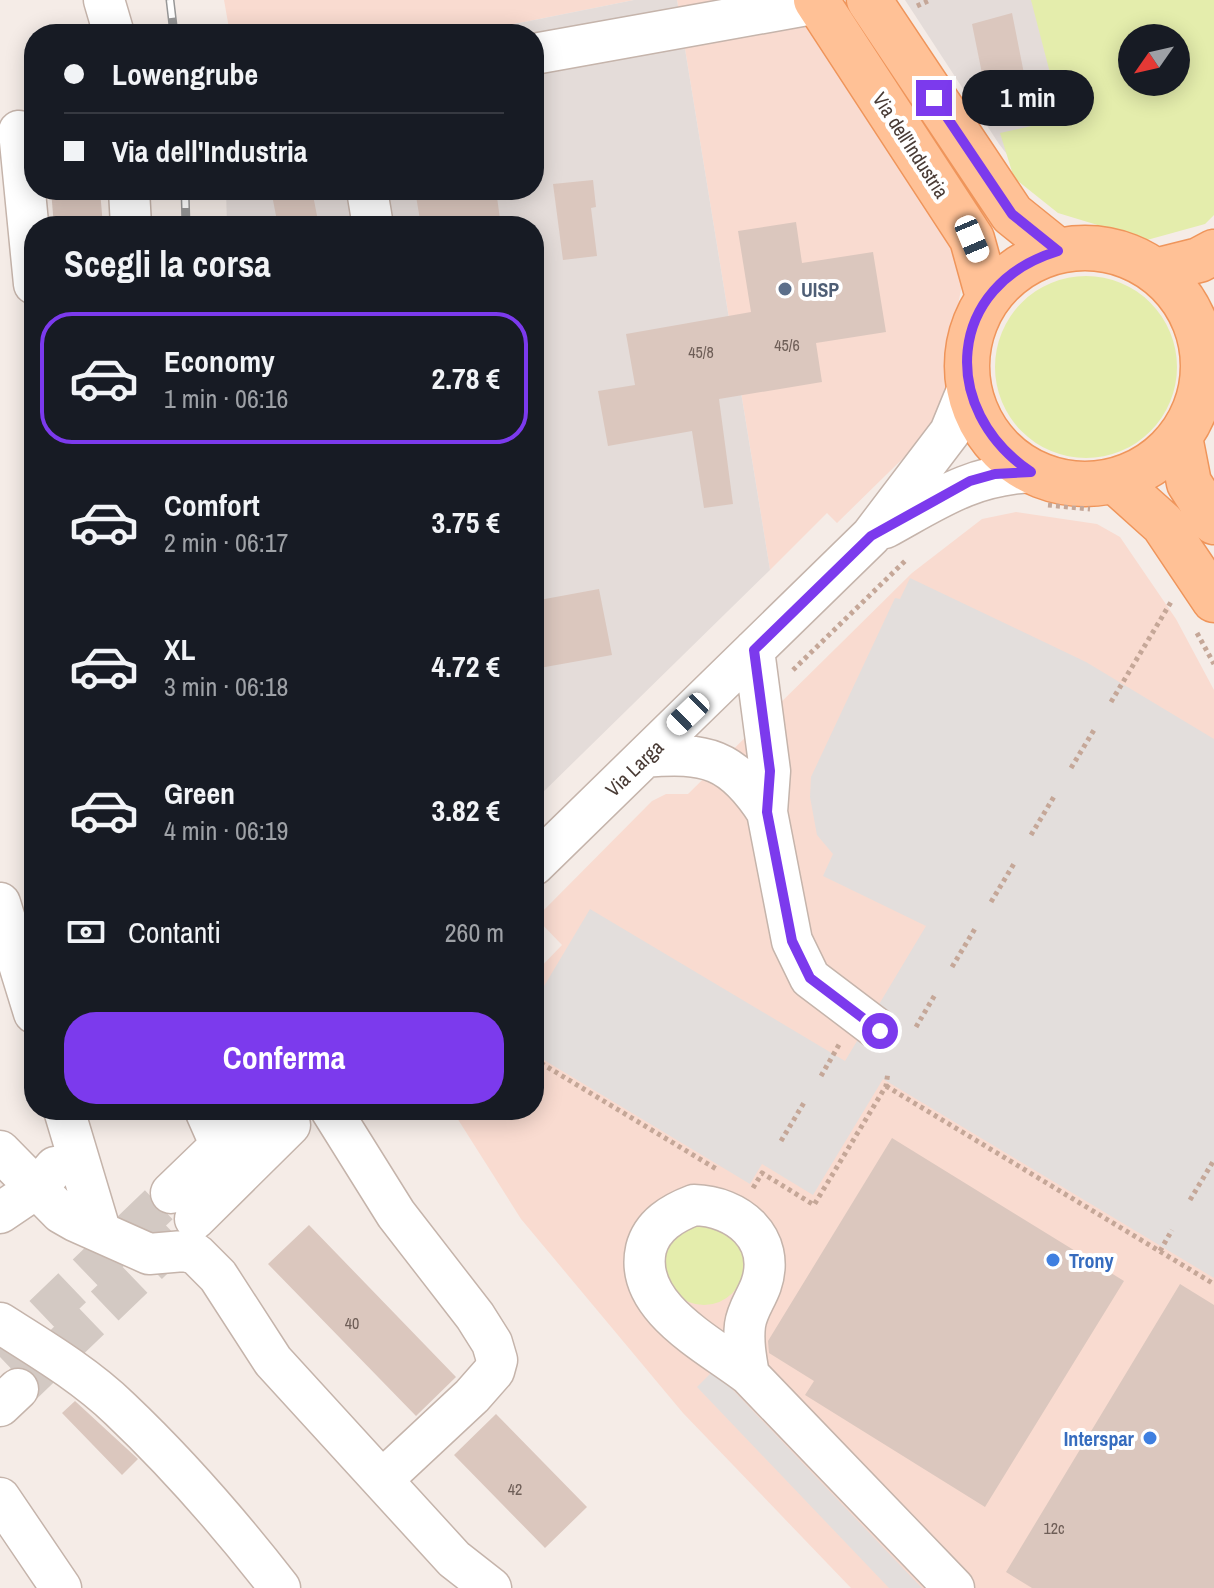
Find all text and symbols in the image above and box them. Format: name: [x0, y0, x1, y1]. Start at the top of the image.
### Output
north arrow: [1118, 24, 1190, 96]
map controls: [1118, 24, 1190, 96]
text: Lowengrube: [112, 54, 258, 94]
callout: 1 min: [962, 70, 1094, 126]
route end: [916, 80, 952, 116]
text: 1 min: [1000, 80, 1056, 115]
street label: Via dell'Industria: [867, 87, 955, 203]
text: Via dell'Industria: [112, 131, 307, 171]
car: [952, 212, 992, 266]
text: Scegli la corsa: [64, 240, 271, 288]
place label: UISP: [801, 276, 839, 303]
marker: UISP: [776, 280, 794, 298]
house number: 45/6: [774, 334, 800, 356]
text: Economy: [164, 341, 275, 381]
house number: 45/8: [688, 341, 714, 363]
icon: car: [68, 342, 140, 414]
text: 2.78 €: [432, 358, 500, 398]
text: 1 min · 06:16: [164, 381, 288, 416]
text: Comfort: [164, 485, 260, 525]
icon: car: [68, 486, 140, 558]
text: 3.75 €: [432, 502, 500, 542]
text: 2 min · 06:17: [164, 525, 288, 560]
text: XL: [164, 629, 195, 669]
icon: car: [68, 630, 140, 702]
text: 4.72 €: [432, 646, 500, 686]
text: 3 min · 06:18: [164, 669, 288, 704]
car: [662, 689, 714, 739]
street label: Via Larga: [599, 734, 669, 802]
text: Green: [164, 773, 235, 813]
icon: car: [68, 774, 140, 846]
text: 3.82 €: [432, 790, 500, 830]
text: 4 min · 06:19: [164, 813, 288, 848]
icon: cash: [64, 910, 108, 954]
text: Contanti: [128, 912, 221, 952]
text: 260 m: [445, 915, 504, 950]
button: Conferma: [64, 1012, 504, 1104]
route start: [862, 1013, 898, 1049]
place label: Trony: [1069, 1247, 1115, 1274]
marker: Trony: [1044, 1251, 1062, 1269]
house number: 40: [345, 1312, 359, 1334]
place label: Interspar: [1064, 1425, 1135, 1452]
marker: Interspar: [1141, 1429, 1159, 1447]
house number: 42: [508, 1478, 522, 1500]
house number: 12c: [1043, 1517, 1065, 1539]

